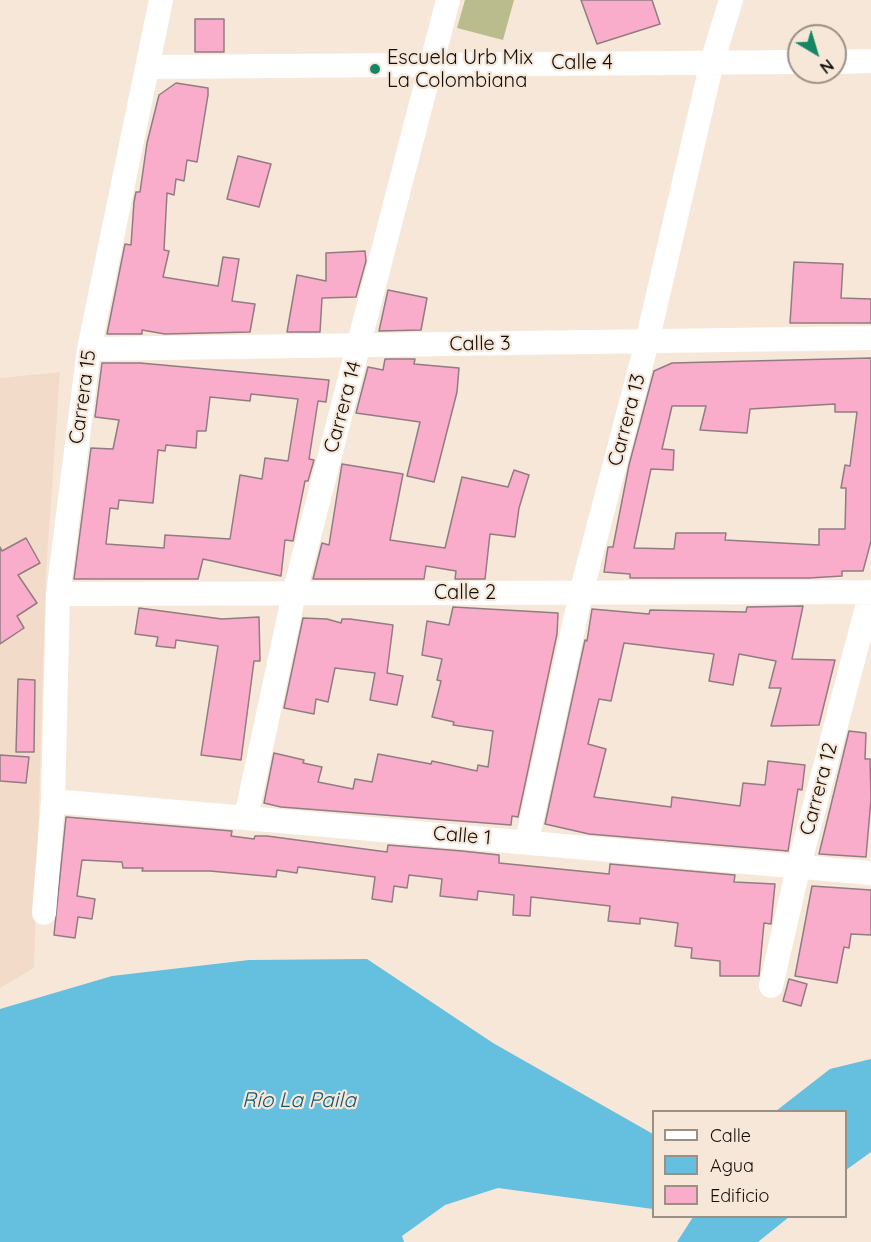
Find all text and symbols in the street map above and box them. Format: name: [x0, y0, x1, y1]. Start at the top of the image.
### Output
north arrow: [787, 24, 847, 84]
place label: Escuela Urb Mix La Colombiana: [387, 46, 533, 93]
street label: Calle 4: [551, 51, 613, 75]
text: N: [816, 55, 838, 78]
marker: Escuela Urb Mix La Colombiana: [368, 62, 382, 76]
street label: Calle 3: [449, 331, 511, 357]
street label: Carrera 15: [65, 348, 101, 446]
street label: Carrera 14: [319, 358, 367, 456]
street label: Carrera 13: [603, 371, 651, 469]
street label: Calle 2: [434, 581, 496, 605]
street label: Carrera 12: [795, 740, 843, 838]
street label: Calle 1: [432, 822, 492, 850]
water label: Río La Paila: [242, 1088, 356, 1114]
legend: [652, 1110, 847, 1218]
text: Calle: [710, 1124, 751, 1147]
text: Agua: [710, 1154, 754, 1177]
text: Edificio: [710, 1184, 769, 1207]

